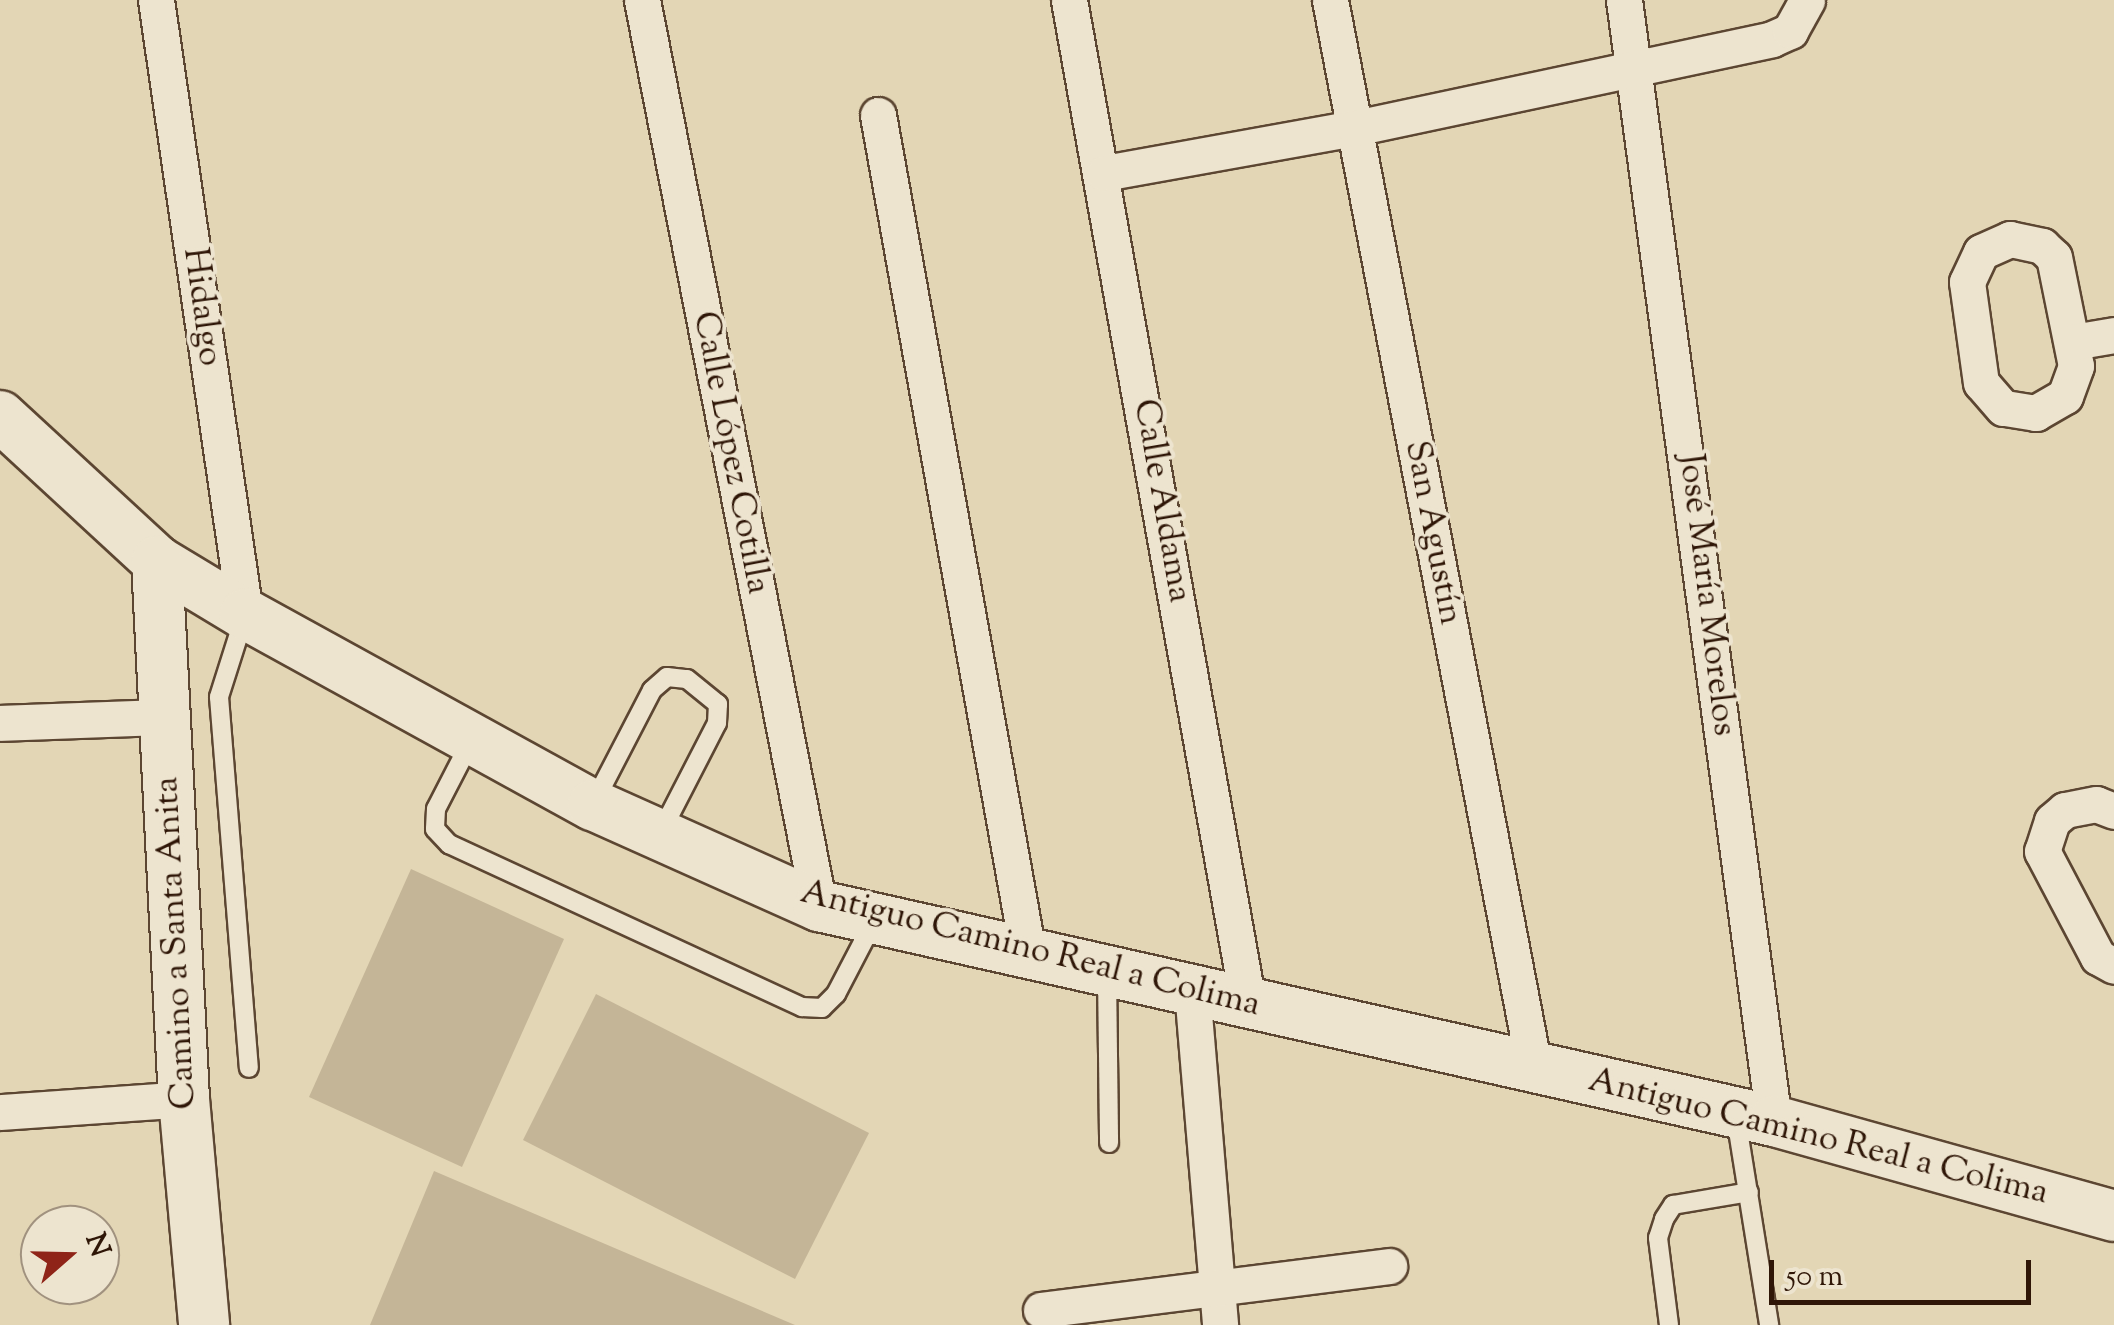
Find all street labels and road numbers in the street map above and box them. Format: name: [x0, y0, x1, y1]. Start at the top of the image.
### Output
street label: Hidalgo: [172, 245, 230, 369]
street label: Calle López Cotilla: [682, 308, 778, 598]
street label: Calle Aldama: [1122, 396, 1200, 606]
street label: San Agustín: [1394, 437, 1470, 629]
street label: José María Morelos: [1668, 452, 1744, 738]
street label: Camino a Santa Anita: [147, 776, 207, 1110]
street label: Antiguo Camino Real a Colima: [796, 872, 1264, 1028]
street label: Antiguo Camino Real a Colima: [1584, 1060, 2052, 1216]

